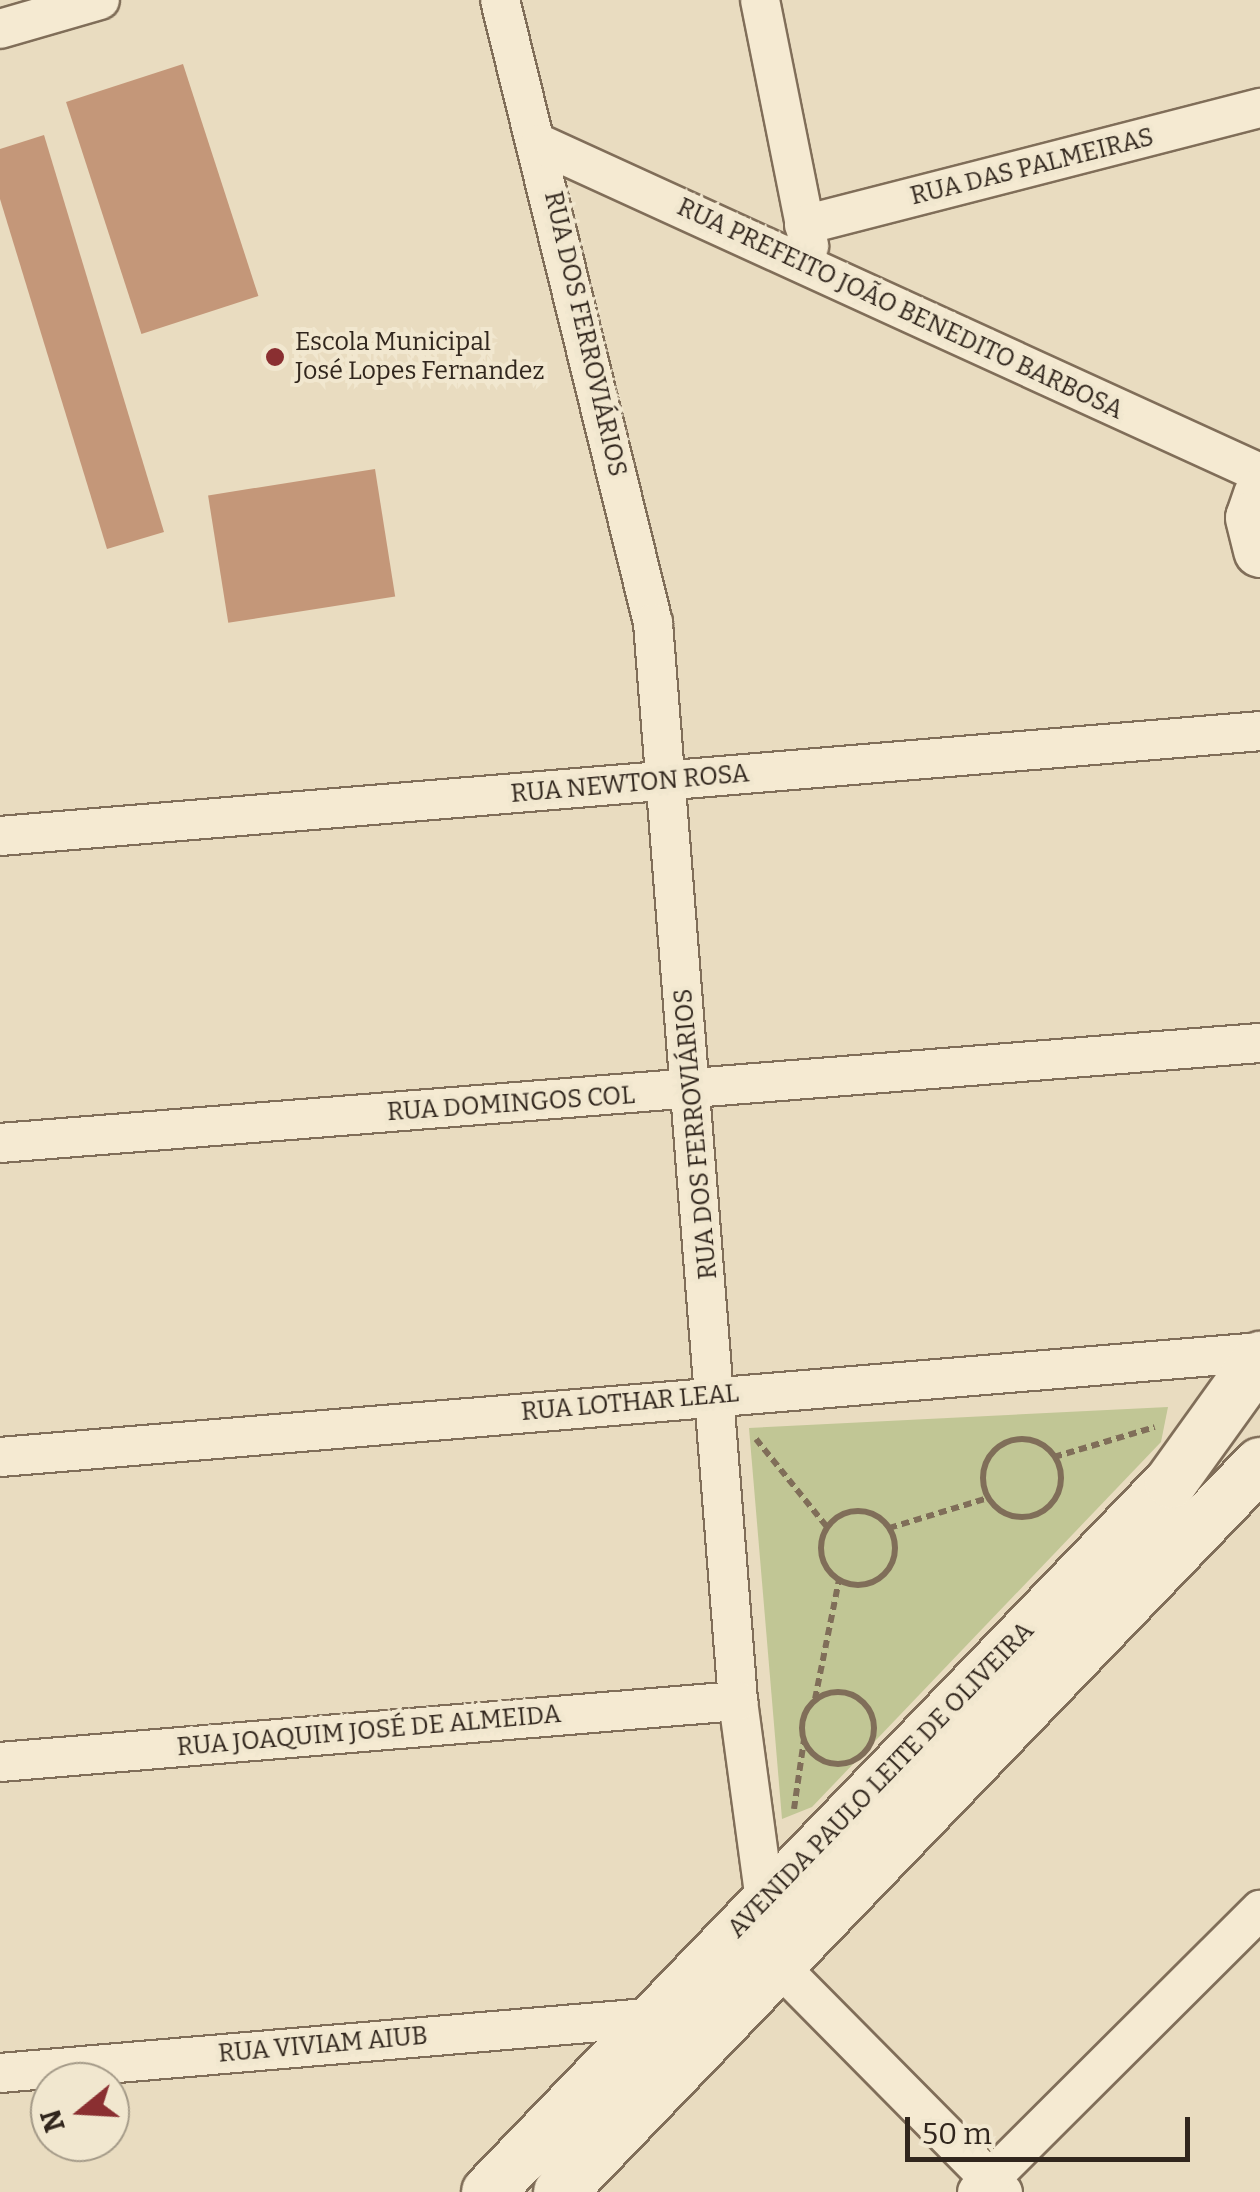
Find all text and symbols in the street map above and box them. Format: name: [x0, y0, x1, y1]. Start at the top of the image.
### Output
street label: RUA DAS PALMEIRAS: [907, 122, 1157, 212]
street label: RUA DOS FERROVIÁRIOS: [538, 189, 632, 479]
street label: RUA PREFEITO JOÃO BENEDITO BARBOSA: [672, 192, 1128, 426]
place label: Escola Municipal José Lopes Fernandez: [295, 328, 544, 387]
marker: Escola Municipal José Lopes Fernandez: [264, 346, 286, 368]
street label: RUA NEWTON ROSA: [509, 759, 751, 809]
street label: RUA DOS FERROVIÁRIOS: [668, 987, 724, 1281]
street label: RUA DOMINGOS COL: [386, 1080, 636, 1128]
street label: RUA LOTHAR LEAL: [520, 1379, 740, 1427]
street label: AVENIDA PAULO LEITE DE OLIVEIRA: [722, 1616, 1040, 1944]
street label: RUA JOAQUIM JOSÉ DE ALMEIDA: [176, 1699, 562, 1763]
street label: RUA VIVIAM AIUB: [217, 2021, 429, 2069]
north arrow: [30, 2062, 130, 2162]
scale bar: [910, 2097, 1195, 2159]
text: N: [34, 2105, 72, 2136]
text: 50 m: [922, 2116, 992, 2152]

